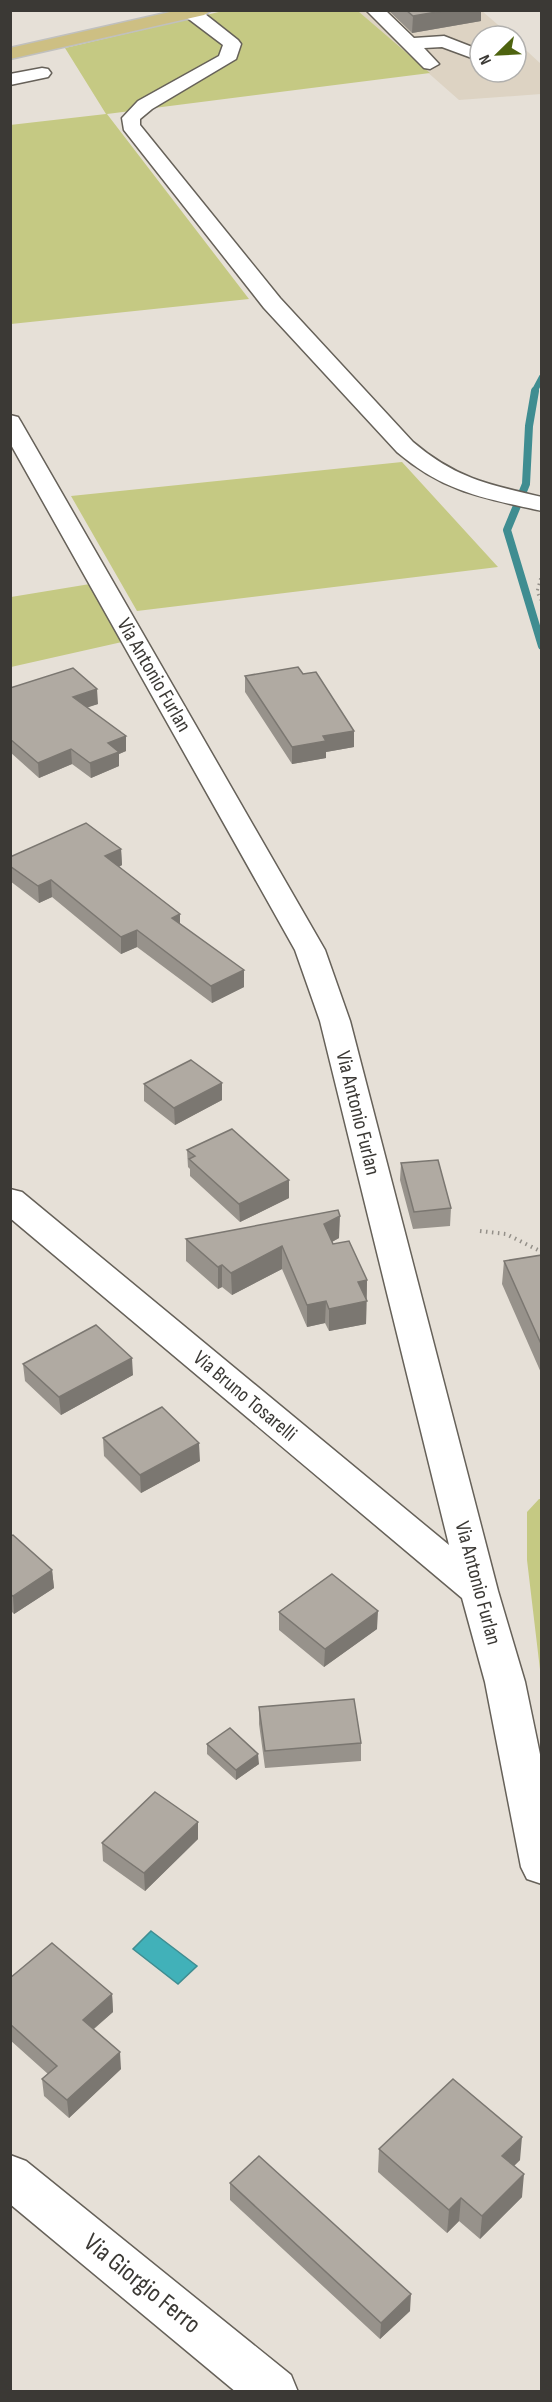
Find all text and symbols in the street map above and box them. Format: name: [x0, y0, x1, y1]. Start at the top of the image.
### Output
north arrow: [468, 24, 528, 84]
text: N: [475, 52, 496, 67]
street label: Via Antonio Furlan: [111, 614, 197, 736]
street label: Via Antonio Furlan: [331, 1048, 385, 1178]
street label: Via Bruno Tosarelli: [188, 1345, 302, 1447]
street label: Via Antonio Furlan: [449, 1518, 507, 1648]
street label: Via Giorgio Ferro: [77, 2227, 207, 2341]

